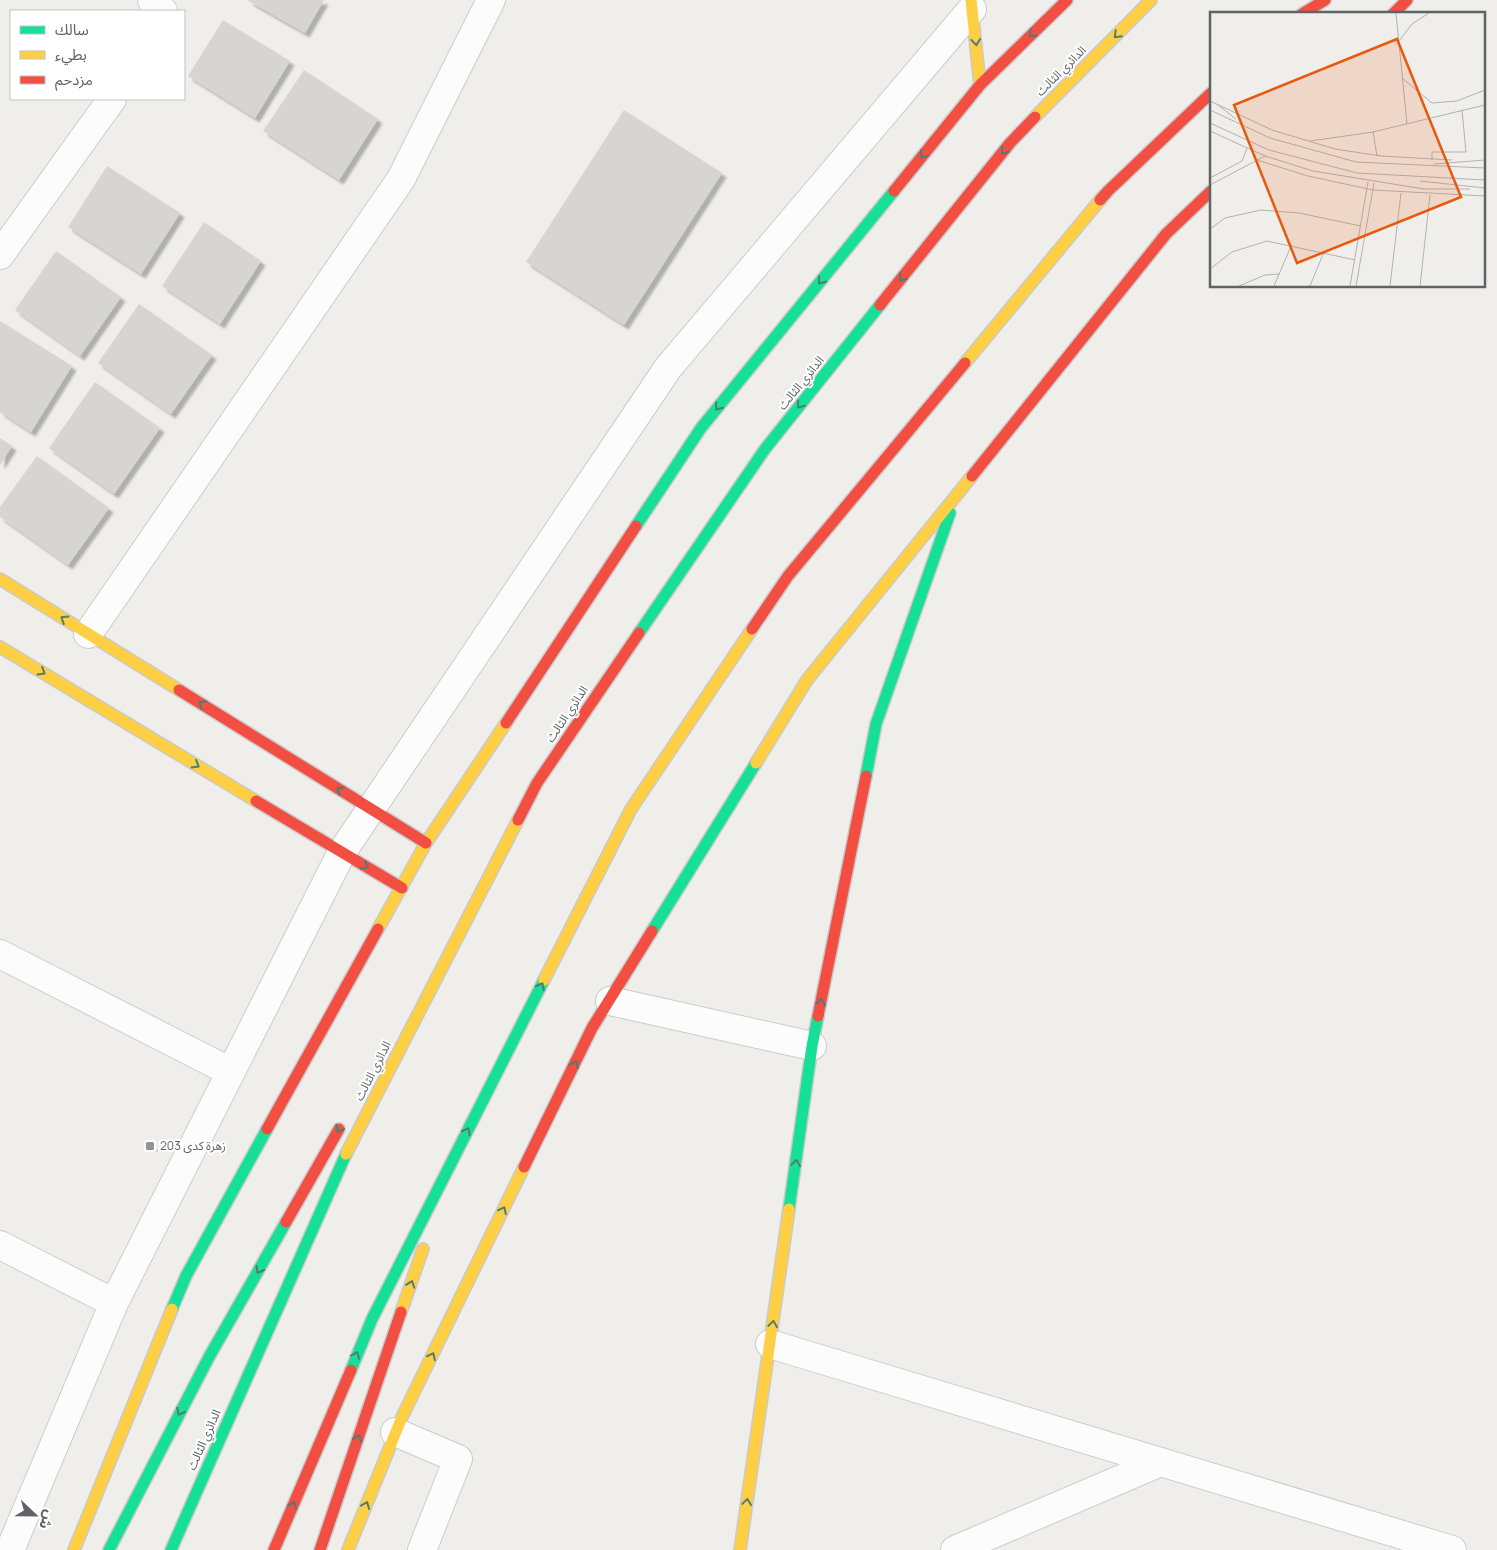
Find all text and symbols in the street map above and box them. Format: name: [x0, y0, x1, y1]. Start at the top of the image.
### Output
legend: [10, 10, 185, 100]
inset map: [1210, 12, 1484, 288]
text: سالك: [55, 19, 89, 40]
one-way arrow: [1029, 28, 1038, 37]
one-way arrow: [1114, 29, 1123, 38]
one-way arrow: [970, 39, 981, 47]
street label: الدائري الثالث: [1032, 42, 1091, 101]
text: بطيء: [55, 44, 87, 66]
text: مزدحم: [55, 69, 93, 91]
one-way arrow: [1001, 145, 1009, 154]
one-way arrow: [921, 149, 929, 158]
one-way arrow: [899, 272, 908, 282]
one-way arrow: [818, 275, 826, 284]
street label: الدائري الثالث: [774, 352, 829, 414]
one-way arrow: [798, 399, 806, 408]
one-way arrow: [716, 401, 724, 410]
one-way arrow: [61, 615, 70, 625]
one-way arrow: [36, 666, 45, 676]
street label: الدائري الثالث: [541, 682, 593, 746]
one-way arrow: [199, 701, 208, 711]
one-way arrow: [191, 758, 200, 768]
one-way arrow: [337, 787, 346, 796]
one-way arrow: [360, 860, 369, 870]
one-way arrow: [535, 983, 545, 992]
one-way arrow: [815, 998, 826, 1007]
street label: الدائري الثالث: [350, 1038, 397, 1104]
one-way arrow: [568, 1060, 579, 1069]
one-way arrow: [336, 1123, 346, 1132]
one-way arrow: [461, 1128, 471, 1137]
place label: زهرة كدى 203: [160, 1137, 226, 1154]
marker: زهرة كدى 203: [144, 1140, 156, 1152]
one-way arrow: [790, 1158, 800, 1167]
one-way arrow: [497, 1206, 507, 1215]
one-way arrow: [255, 1265, 265, 1274]
one-way arrow: [405, 1280, 415, 1289]
one-way arrow: [767, 1319, 777, 1328]
one-way arrow: [350, 1351, 361, 1360]
one-way arrow: [425, 1352, 436, 1361]
one-way arrow: [176, 1407, 186, 1416]
street label: الدائري الثالث: [183, 1407, 226, 1474]
one-way arrow: [352, 1434, 362, 1442]
north arrow: [10, 1490, 60, 1540]
one-way arrow: [741, 1497, 752, 1505]
one-way arrow: [287, 1501, 298, 1510]
one-way arrow: [360, 1501, 371, 1510]
text: ش: [35, 1508, 60, 1533]

